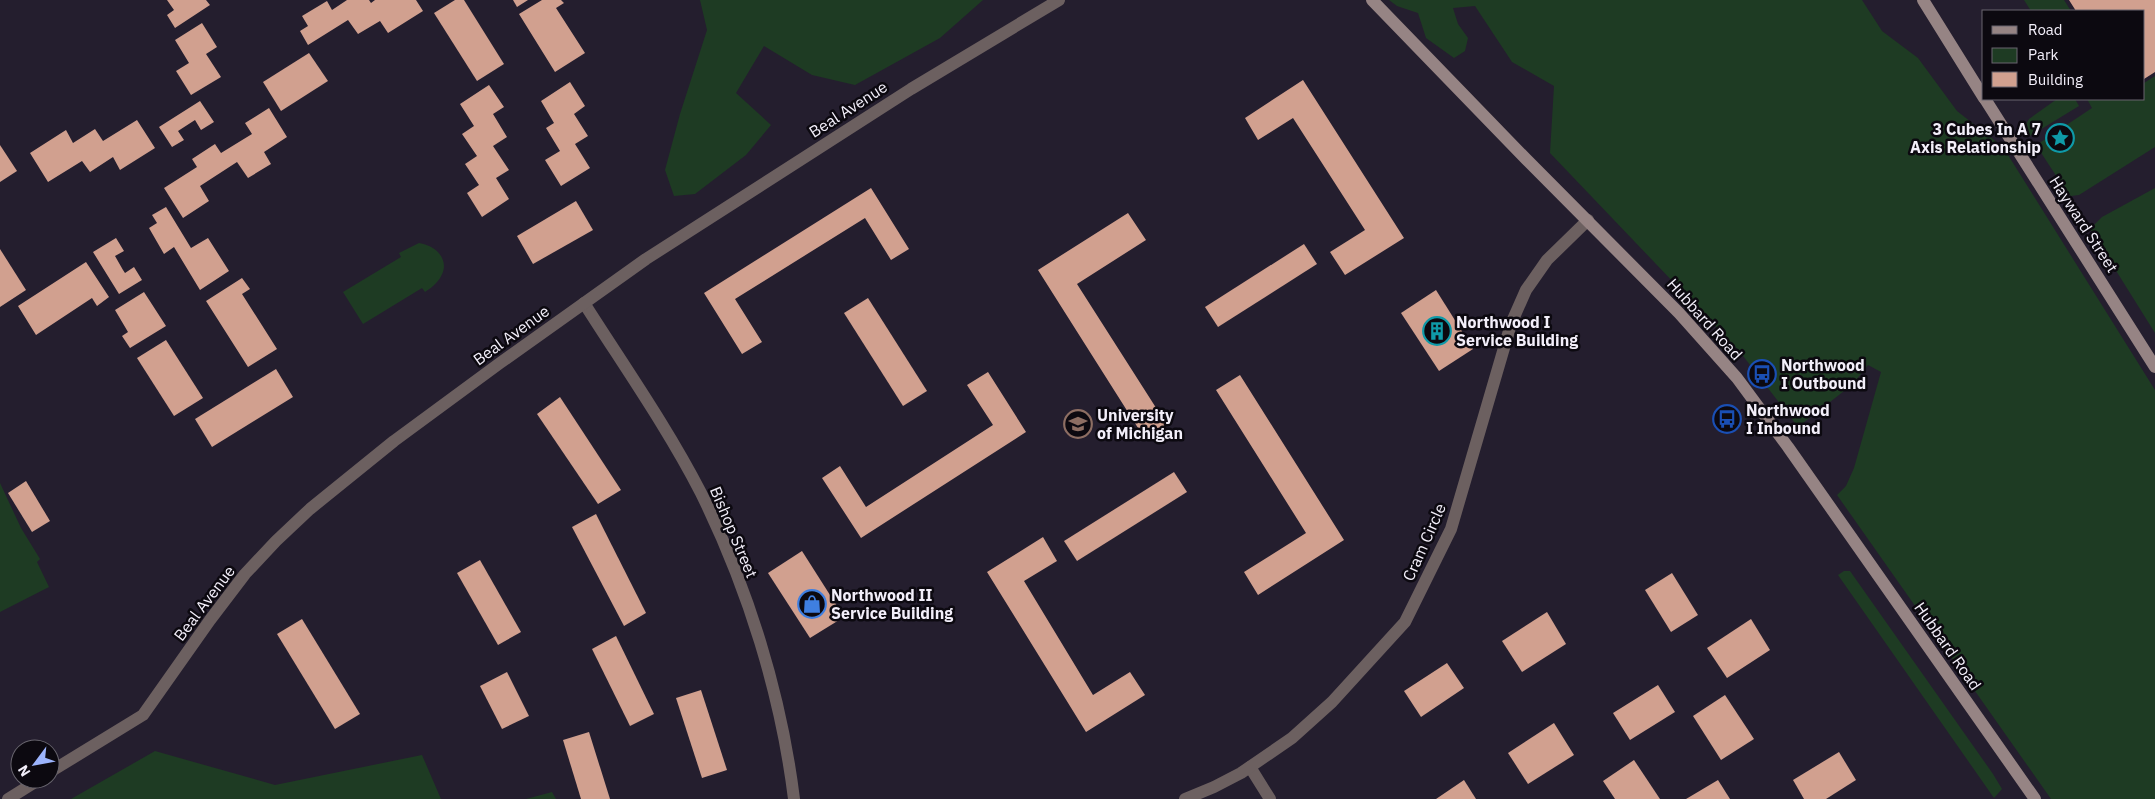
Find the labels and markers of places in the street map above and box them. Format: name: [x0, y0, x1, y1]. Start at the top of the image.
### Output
place label: 3 Cubes In A 7 Axis Relationship: [1910, 119, 2041, 157]
place icon: 3 Cubes In A 7 Axis Relationship: [2045, 123, 2075, 153]
place label: Northwood I Service Building: [1456, 312, 1578, 350]
building icon: Northwood I Service Building: [1422, 316, 1452, 346]
place label: Northwood I Outbound: [1781, 355, 1866, 393]
bus stop icon: Northwood I Outbound: [1747, 359, 1777, 389]
place label: Northwood I Inbound: [1746, 400, 1830, 438]
bus stop icon: Northwood I Inbound: [1712, 404, 1742, 434]
place label: University of Michigan: [1097, 405, 1183, 443]
school or university icon: University of Michigan: [1063, 409, 1093, 439]
place label: Northwood II Service Building: [831, 585, 953, 623]
shop icon: Northwood II Service Building: [797, 589, 827, 619]

